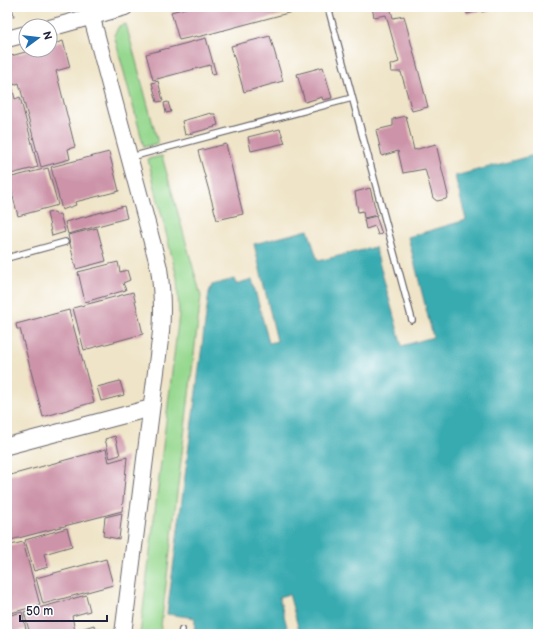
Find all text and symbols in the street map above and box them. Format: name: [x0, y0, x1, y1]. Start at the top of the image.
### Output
north arrow: [18, 18, 58, 58]
text: N: [40, 30, 55, 41]
scale bar: [20, 597, 107, 623]
text: 50 m: [26, 604, 53, 619]

